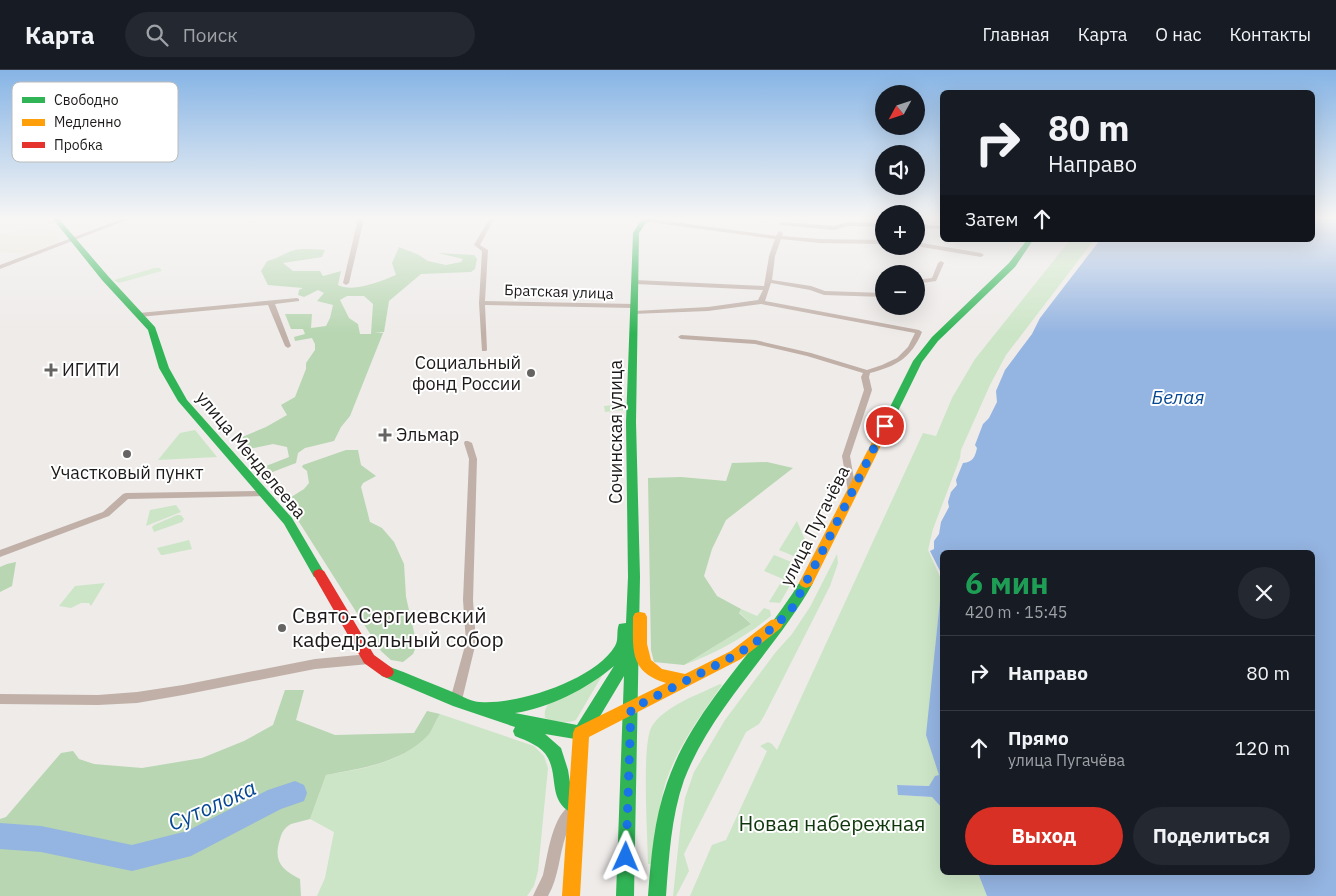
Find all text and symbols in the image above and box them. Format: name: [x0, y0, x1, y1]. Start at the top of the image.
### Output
search box: [125, 12, 475, 57]
text: Карта: [25, 19, 95, 51]
icon: search: [143, 21, 171, 49]
text: Поиск: [183, 23, 238, 47]
text: Главная: [982, 23, 1050, 46]
text: Карта: [1078, 23, 1127, 46]
text: О нас: [1155, 23, 1202, 46]
text: Контакты: [1230, 23, 1311, 46]
legend: [12, 82, 178, 162]
north arrow: [875, 85, 925, 135]
map controls: [875, 85, 925, 315]
text: Свободно: [54, 91, 119, 109]
text: 80 m: [1048, 105, 1130, 151]
icon: right: [965, 110, 1030, 175]
text: Медленно: [54, 113, 122, 131]
text: Пробка: [54, 136, 103, 154]
button: sound: [875, 145, 925, 195]
text: Направо: [1048, 149, 1137, 178]
button: +: [875, 205, 925, 255]
icon: ahead: [1028, 205, 1056, 233]
text: Затем: [965, 207, 1018, 231]
button: −: [875, 265, 925, 315]
street label: Братская улица: [504, 280, 614, 303]
place label: Социальный фонд России: [412, 351, 521, 395]
place label: ИГИТИ: [62, 358, 119, 381]
street label: Сочинская улица: [604, 359, 627, 504]
marker: ИГИТИ: [44, 363, 58, 377]
marker: Социальный фонд России: [525, 367, 537, 379]
water label: Белая: [1152, 385, 1205, 409]
street label: улица Менделеева: [191, 386, 312, 523]
pin: [864, 405, 906, 447]
icon: arrive: [871, 412, 899, 440]
place label: Эльмар: [396, 423, 459, 446]
marker: Эльмар: [378, 428, 392, 442]
marker: Участковый пункт: [121, 448, 133, 460]
place label: Участковый пункт: [51, 461, 204, 484]
street label: улица Пугачёва: [774, 462, 855, 590]
text: 6 мин: [965, 563, 1049, 602]
button: close: [1238, 567, 1290, 619]
place label: Свято-Сергиевский кафедральный собор: [292, 601, 504, 653]
text: 420 m · 15:45: [965, 602, 1067, 622]
marker: Свято-Сергиевский кафедральный собор: [276, 622, 288, 634]
icon: right: [965, 659, 993, 687]
text: Направо: [1008, 661, 1088, 685]
text: 80 m: [1246, 661, 1290, 685]
text: Прямо: [1008, 726, 1069, 750]
icon: ahead: [965, 734, 993, 762]
text: 120 m: [1235, 736, 1290, 760]
text: улица Пугачёва: [1008, 750, 1125, 770]
water label: Сутолока: [163, 772, 261, 837]
button: Выход: [965, 807, 1123, 865]
button: Поделиться: [1133, 807, 1290, 865]
park label: Новая набережная: [738, 809, 926, 837]
position arrow: [599, 830, 651, 882]

